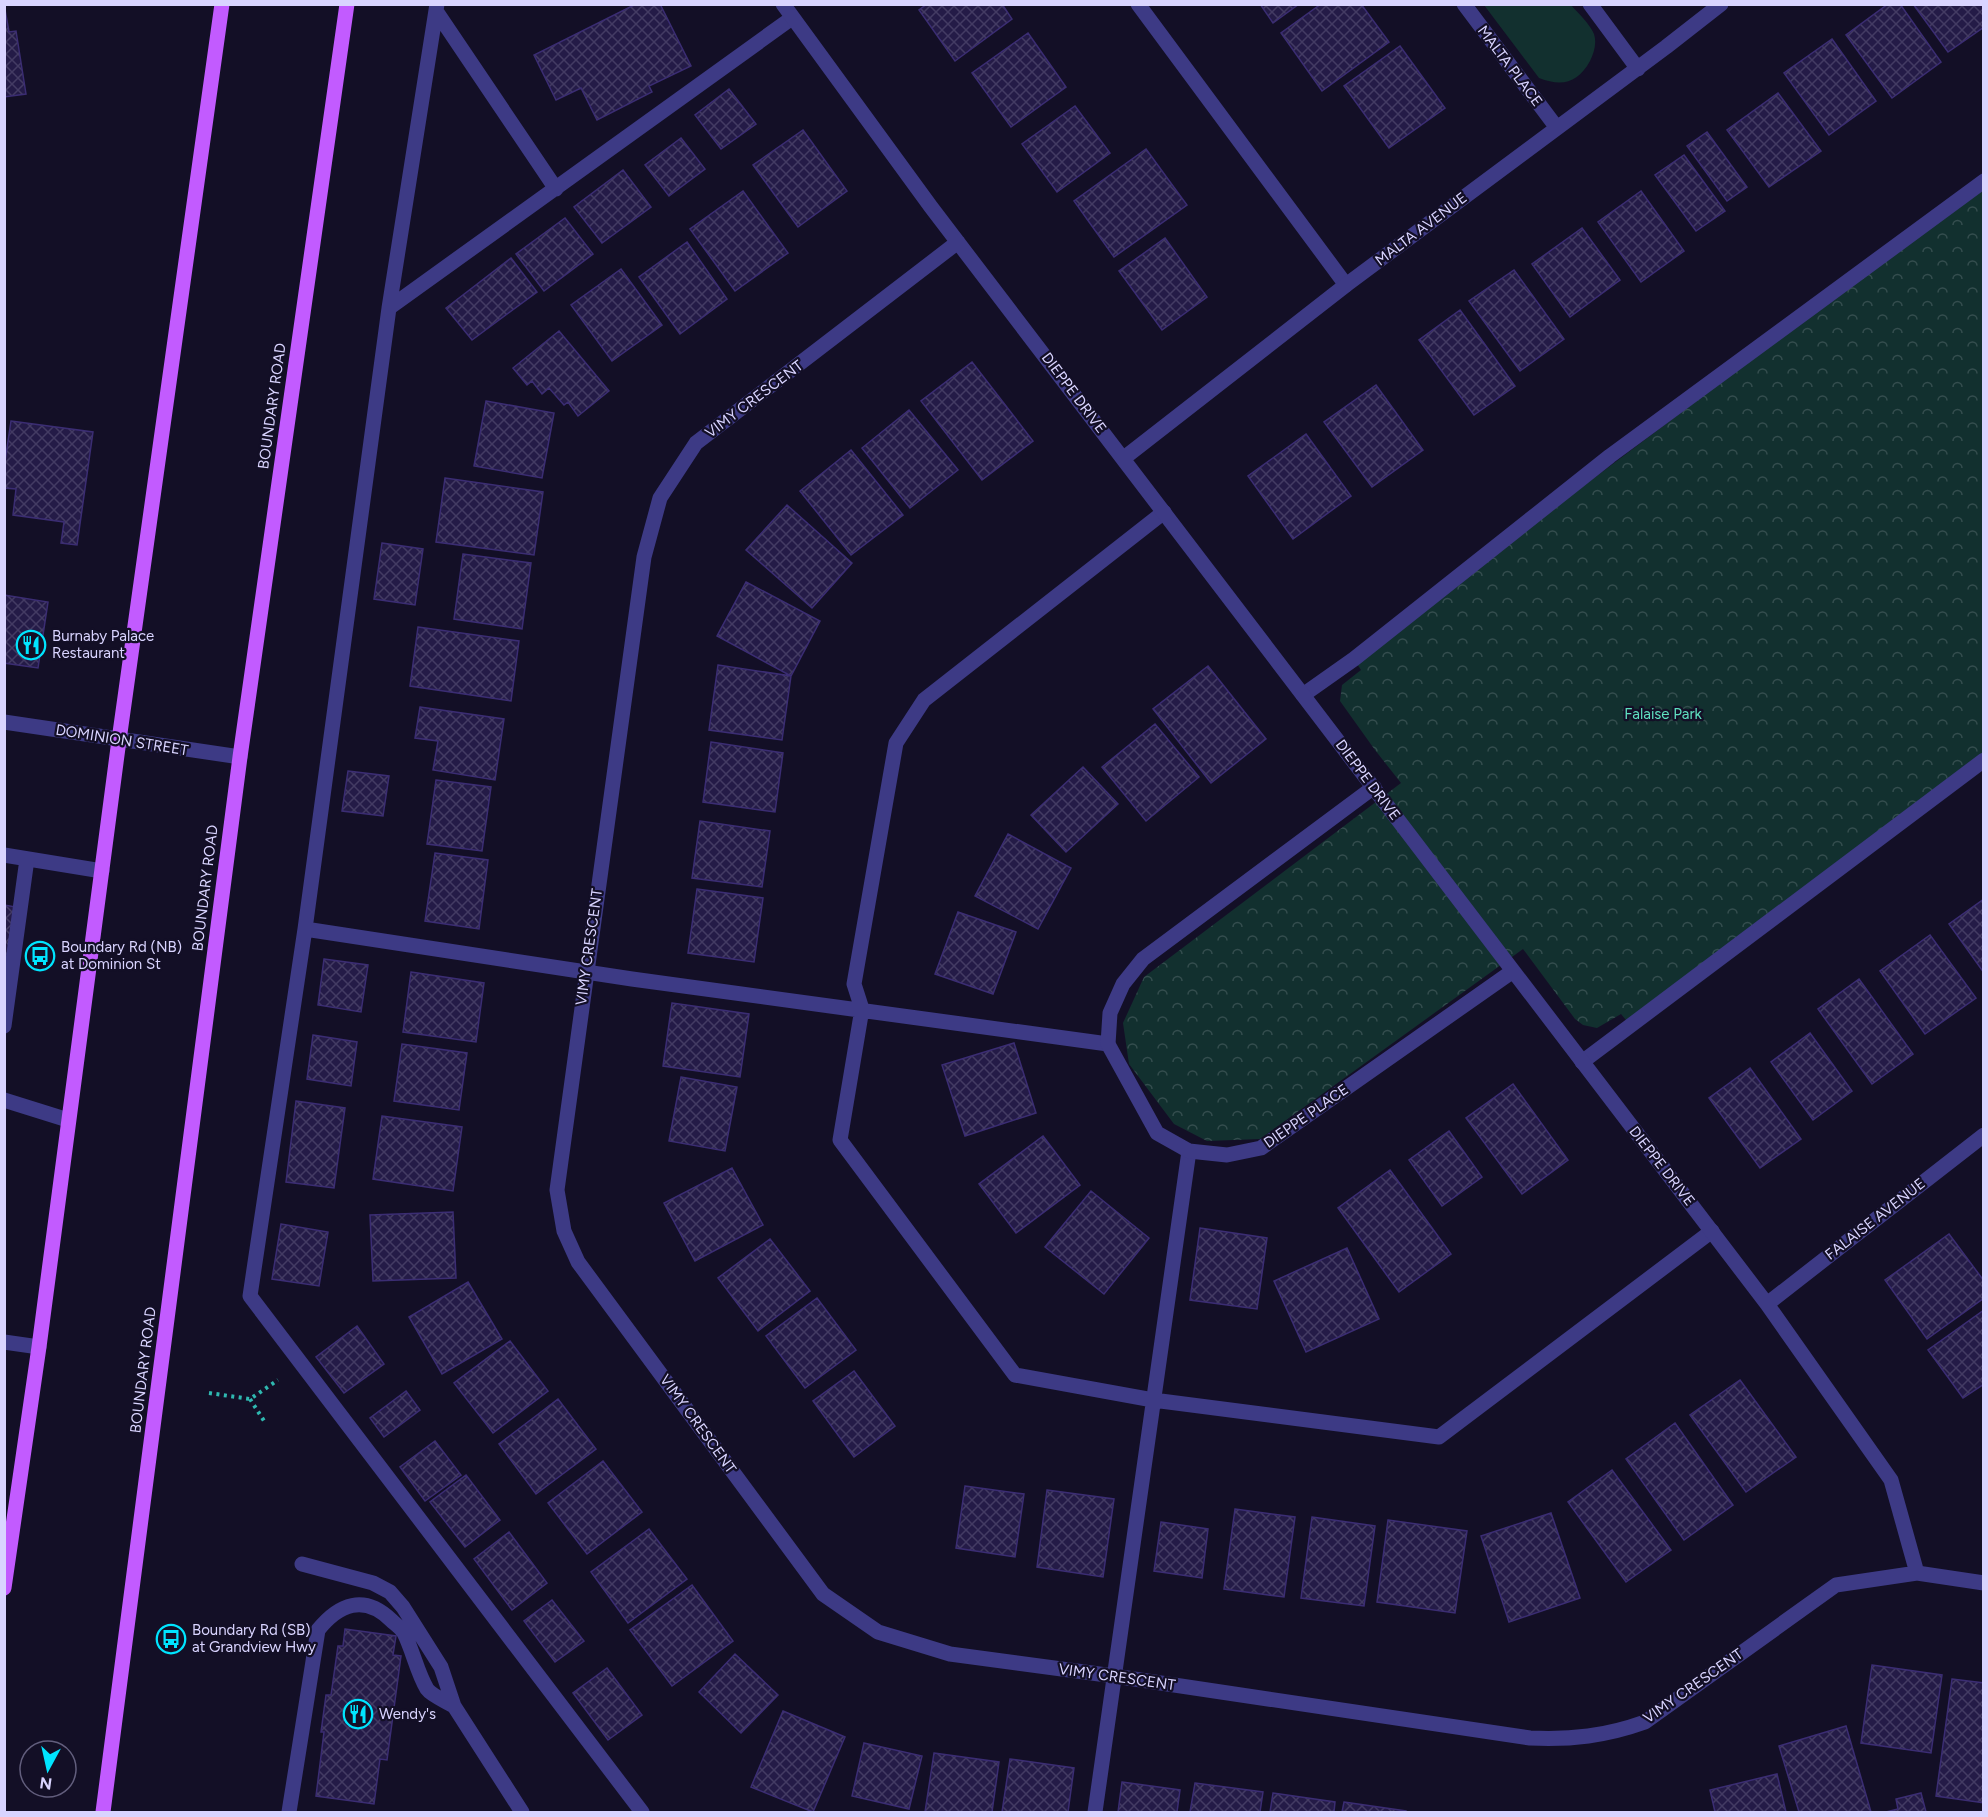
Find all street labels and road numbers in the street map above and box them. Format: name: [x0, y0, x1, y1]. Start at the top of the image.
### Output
street label: MALTA PLACE: [1474, 22, 1546, 110]
street label: MALTA AVENUE: [1371, 189, 1471, 269]
street label: BOUNDARY ROAD: [254, 342, 290, 470]
street label: DIEPPE DRIVE: [1038, 349, 1110, 437]
street label: VIMY CRESCENT: [702, 356, 807, 442]
street label: DOMINION STREET: [54, 721, 190, 760]
street label: DIEPPE DRIVE: [1332, 736, 1404, 824]
street label: BOUNDARY ROAD: [188, 824, 222, 952]
street label: VIMY CRESCENT: [572, 887, 606, 1007]
street label: DIEPPE PLACE: [1260, 1080, 1352, 1152]
street label: DIEPPE DRIVE: [1625, 1123, 1699, 1209]
street label: FALAISE AVENUE: [1821, 1174, 1929, 1264]
street label: BOUNDARY ROAD: [126, 1306, 160, 1434]
street label: VIMY CRESCENT: [656, 1371, 740, 1478]
street label: VIMY CRESCENT: [1640, 1644, 1747, 1727]
street label: VIMY CRESCENT: [1057, 1660, 1177, 1694]

